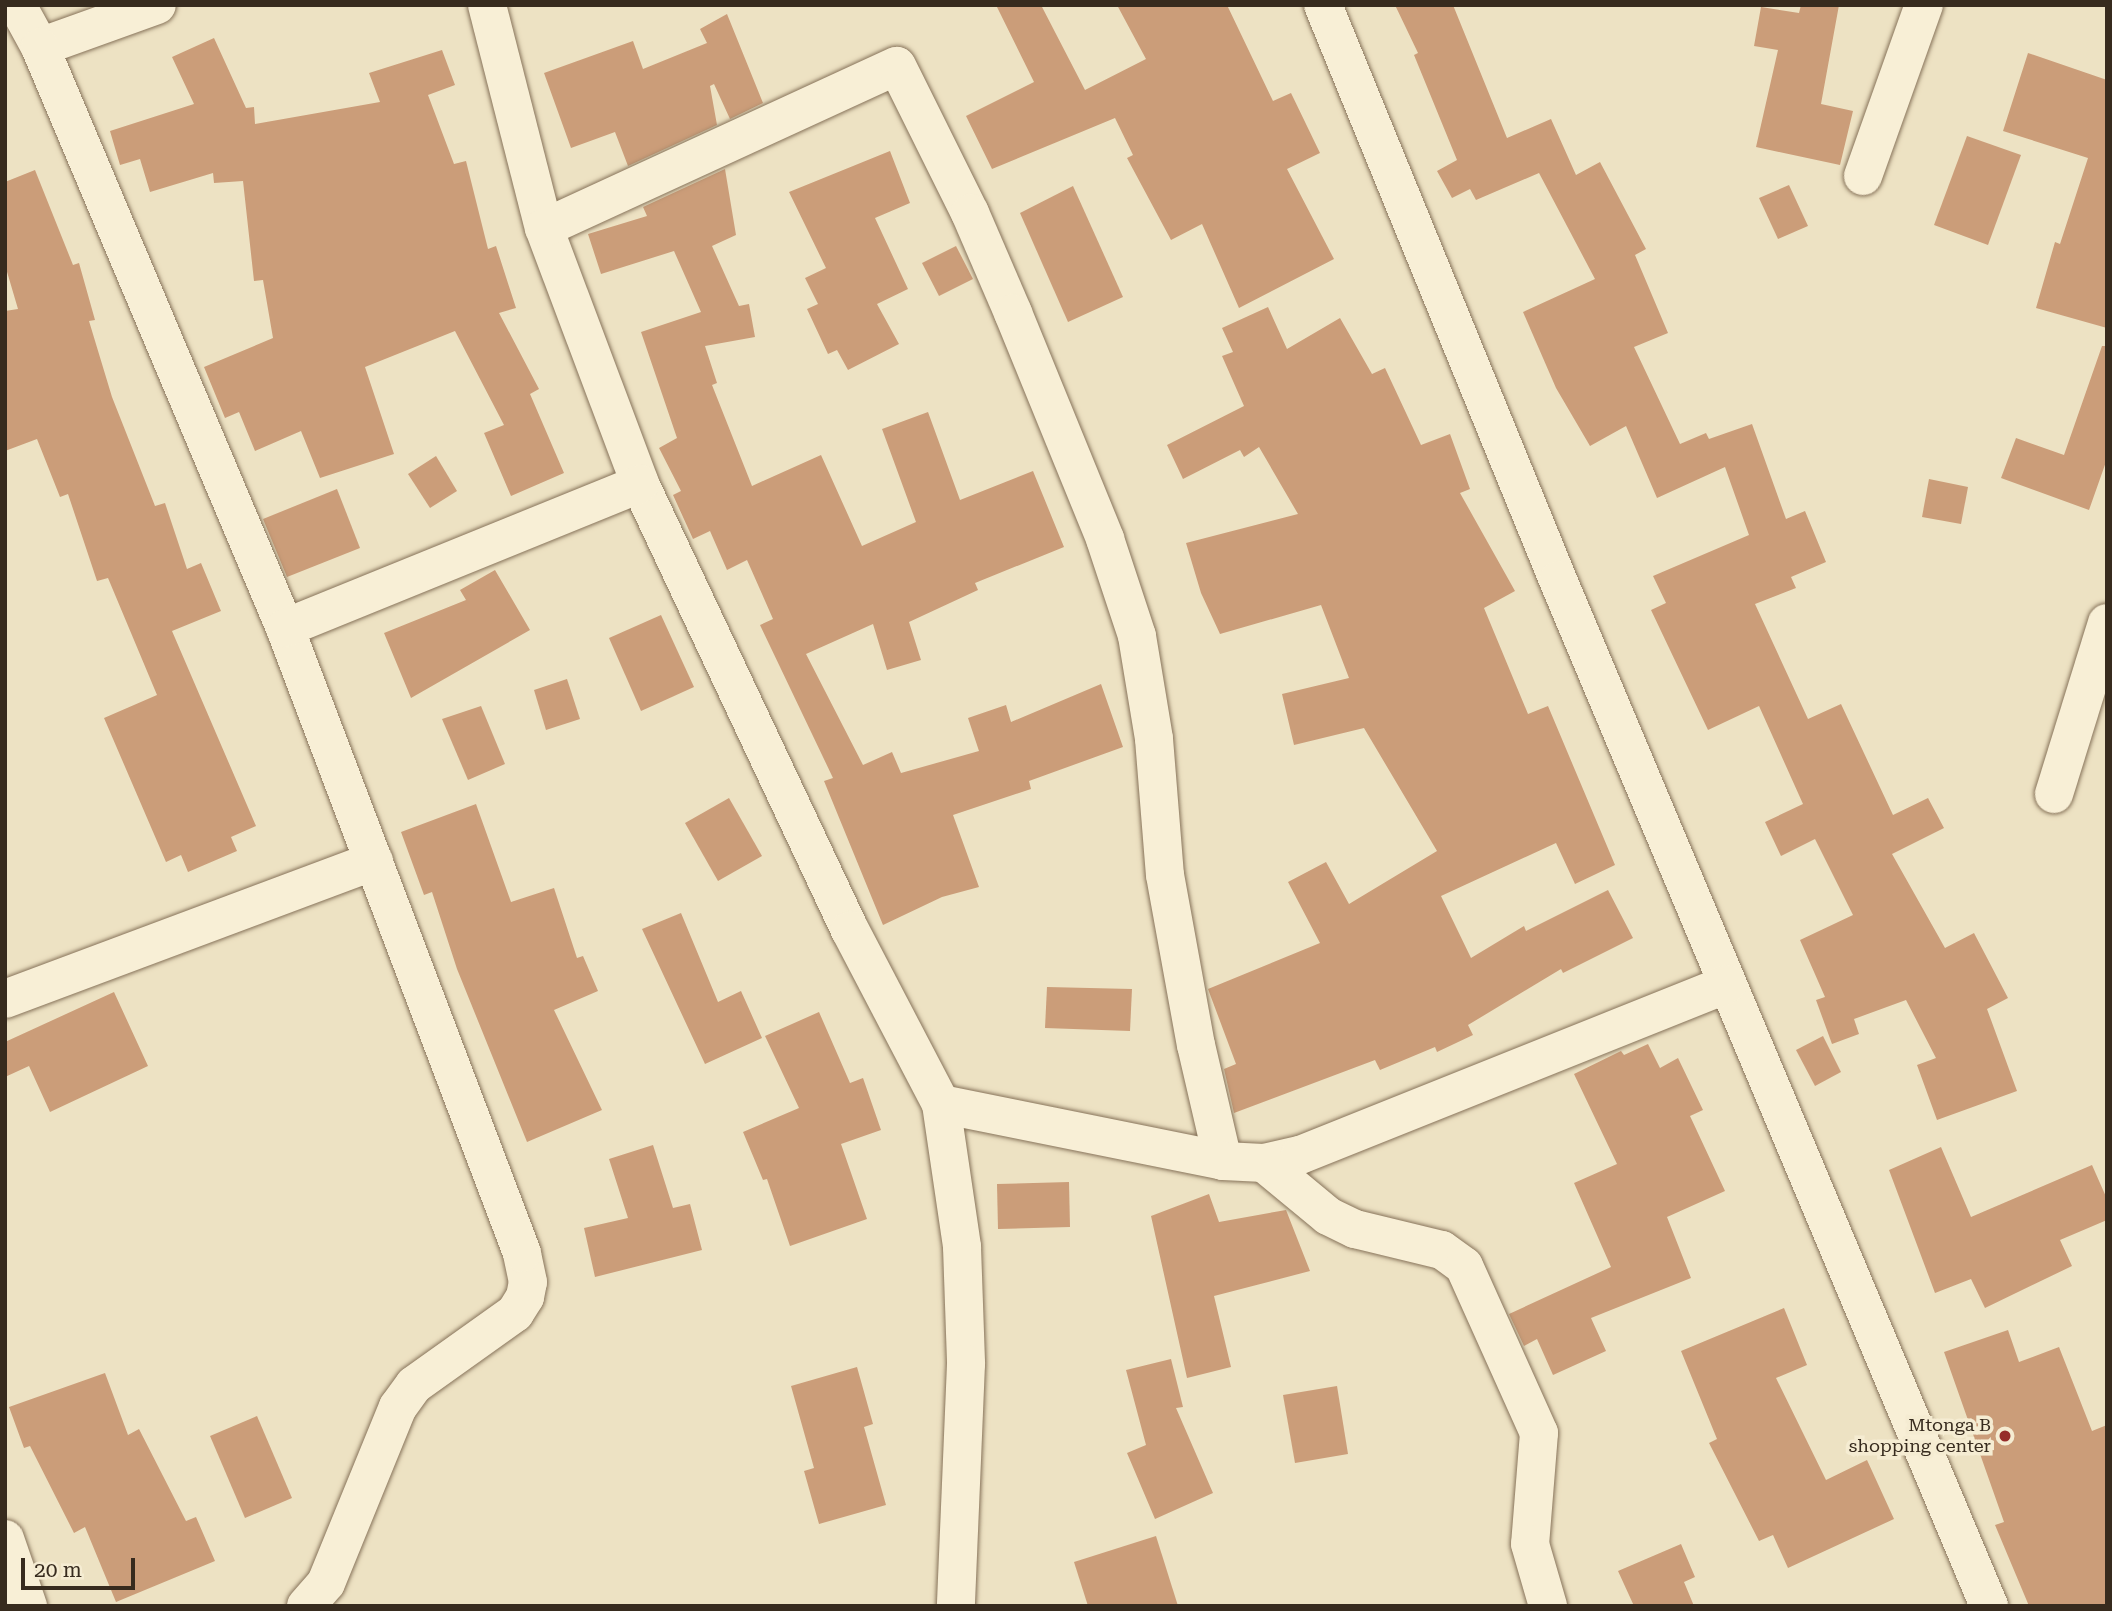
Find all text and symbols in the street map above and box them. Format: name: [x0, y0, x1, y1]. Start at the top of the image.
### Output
place label: Mtonga B shopping center: [1849, 1415, 1991, 1458]
marker: Mtonga B shopping center: [1997, 1428, 2013, 1444]
scale bar: [24, 1544, 138, 1588]
text: 20 m: [34, 1558, 82, 1582]

